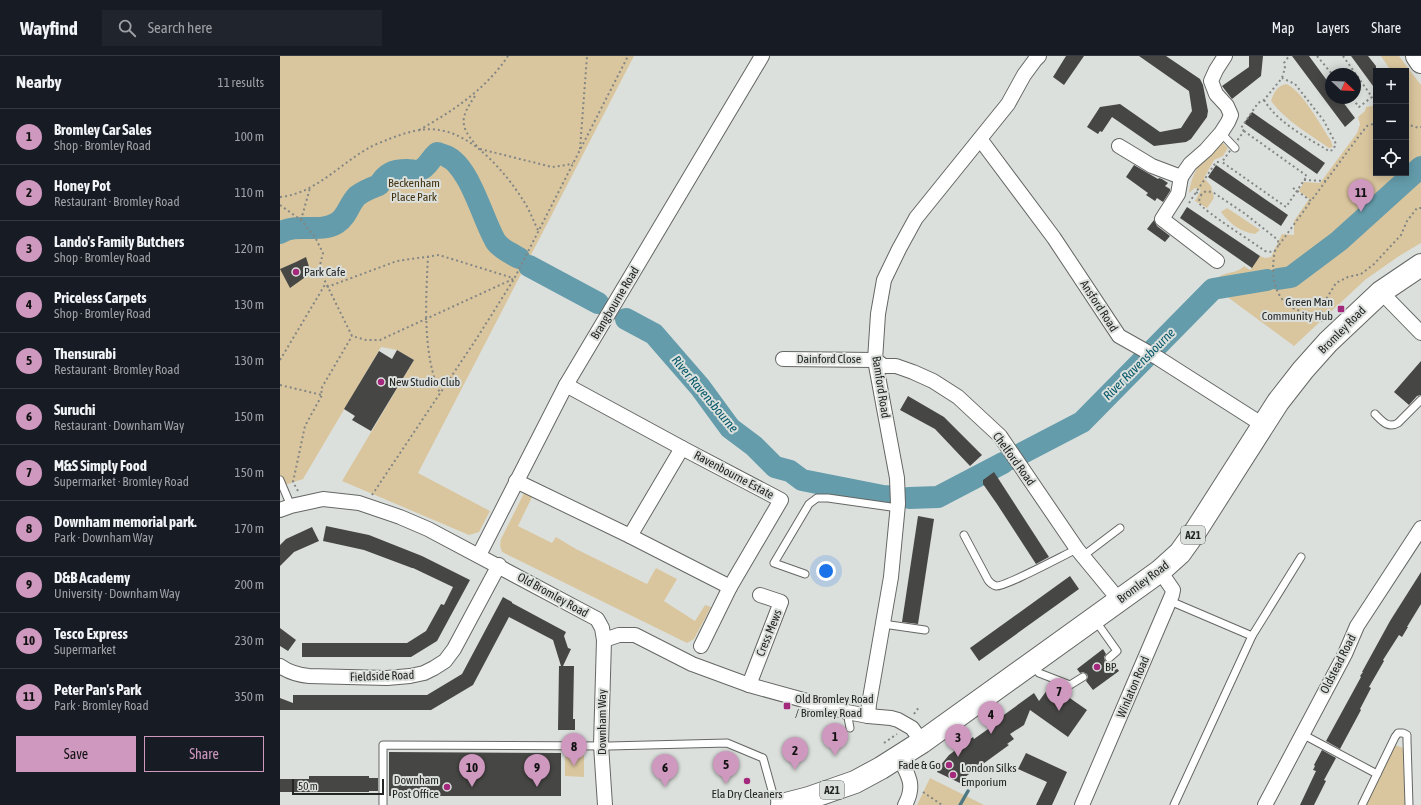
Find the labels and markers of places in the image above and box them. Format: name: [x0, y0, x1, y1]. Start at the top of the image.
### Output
pin: 11: [1348, 179, 1374, 212]
place label: Park Cafe: [304, 265, 345, 279]
marker: Park Cafe: [291, 267, 301, 277]
place label: Green Man Community Hub: [1262, 295, 1333, 323]
marker: Green Man Community Hub: [1336, 304, 1346, 314]
place label: New Studio Club: [389, 375, 461, 389]
marker: New Studio Club: [376, 377, 386, 387]
place label: BP: [1105, 660, 1117, 674]
marker: BP: [1092, 662, 1102, 672]
pin: 7: [1046, 678, 1072, 711]
place label: Old Bromley Road / Bromley Road: [795, 692, 874, 720]
marker: Old Bromley Road / Bromley Road: [782, 701, 792, 711]
pin: 4: [978, 701, 1004, 734]
pin: 1: [822, 723, 848, 756]
pin: 3: [945, 724, 971, 757]
pin: 8: [561, 733, 587, 766]
pin: 2: [782, 737, 808, 770]
pin: 5: [713, 751, 739, 784]
pin: 10: [459, 754, 485, 787]
pin: 9: [524, 754, 550, 787]
pin: 6: [652, 754, 678, 787]
place label: Fade & Go: [898, 758, 941, 772]
marker: Fade & Go: [944, 760, 954, 770]
place label: London Silks Emporium: [961, 761, 1016, 789]
marker: London Silks Emporium: [948, 770, 958, 780]
place label: Downham Post Office: [392, 773, 439, 801]
marker: Ela Dry Cleaners: [742, 776, 752, 786]
marker: Downham Post Office: [442, 782, 452, 792]
place label: Ela Dry Cleaners: [712, 787, 782, 801]

